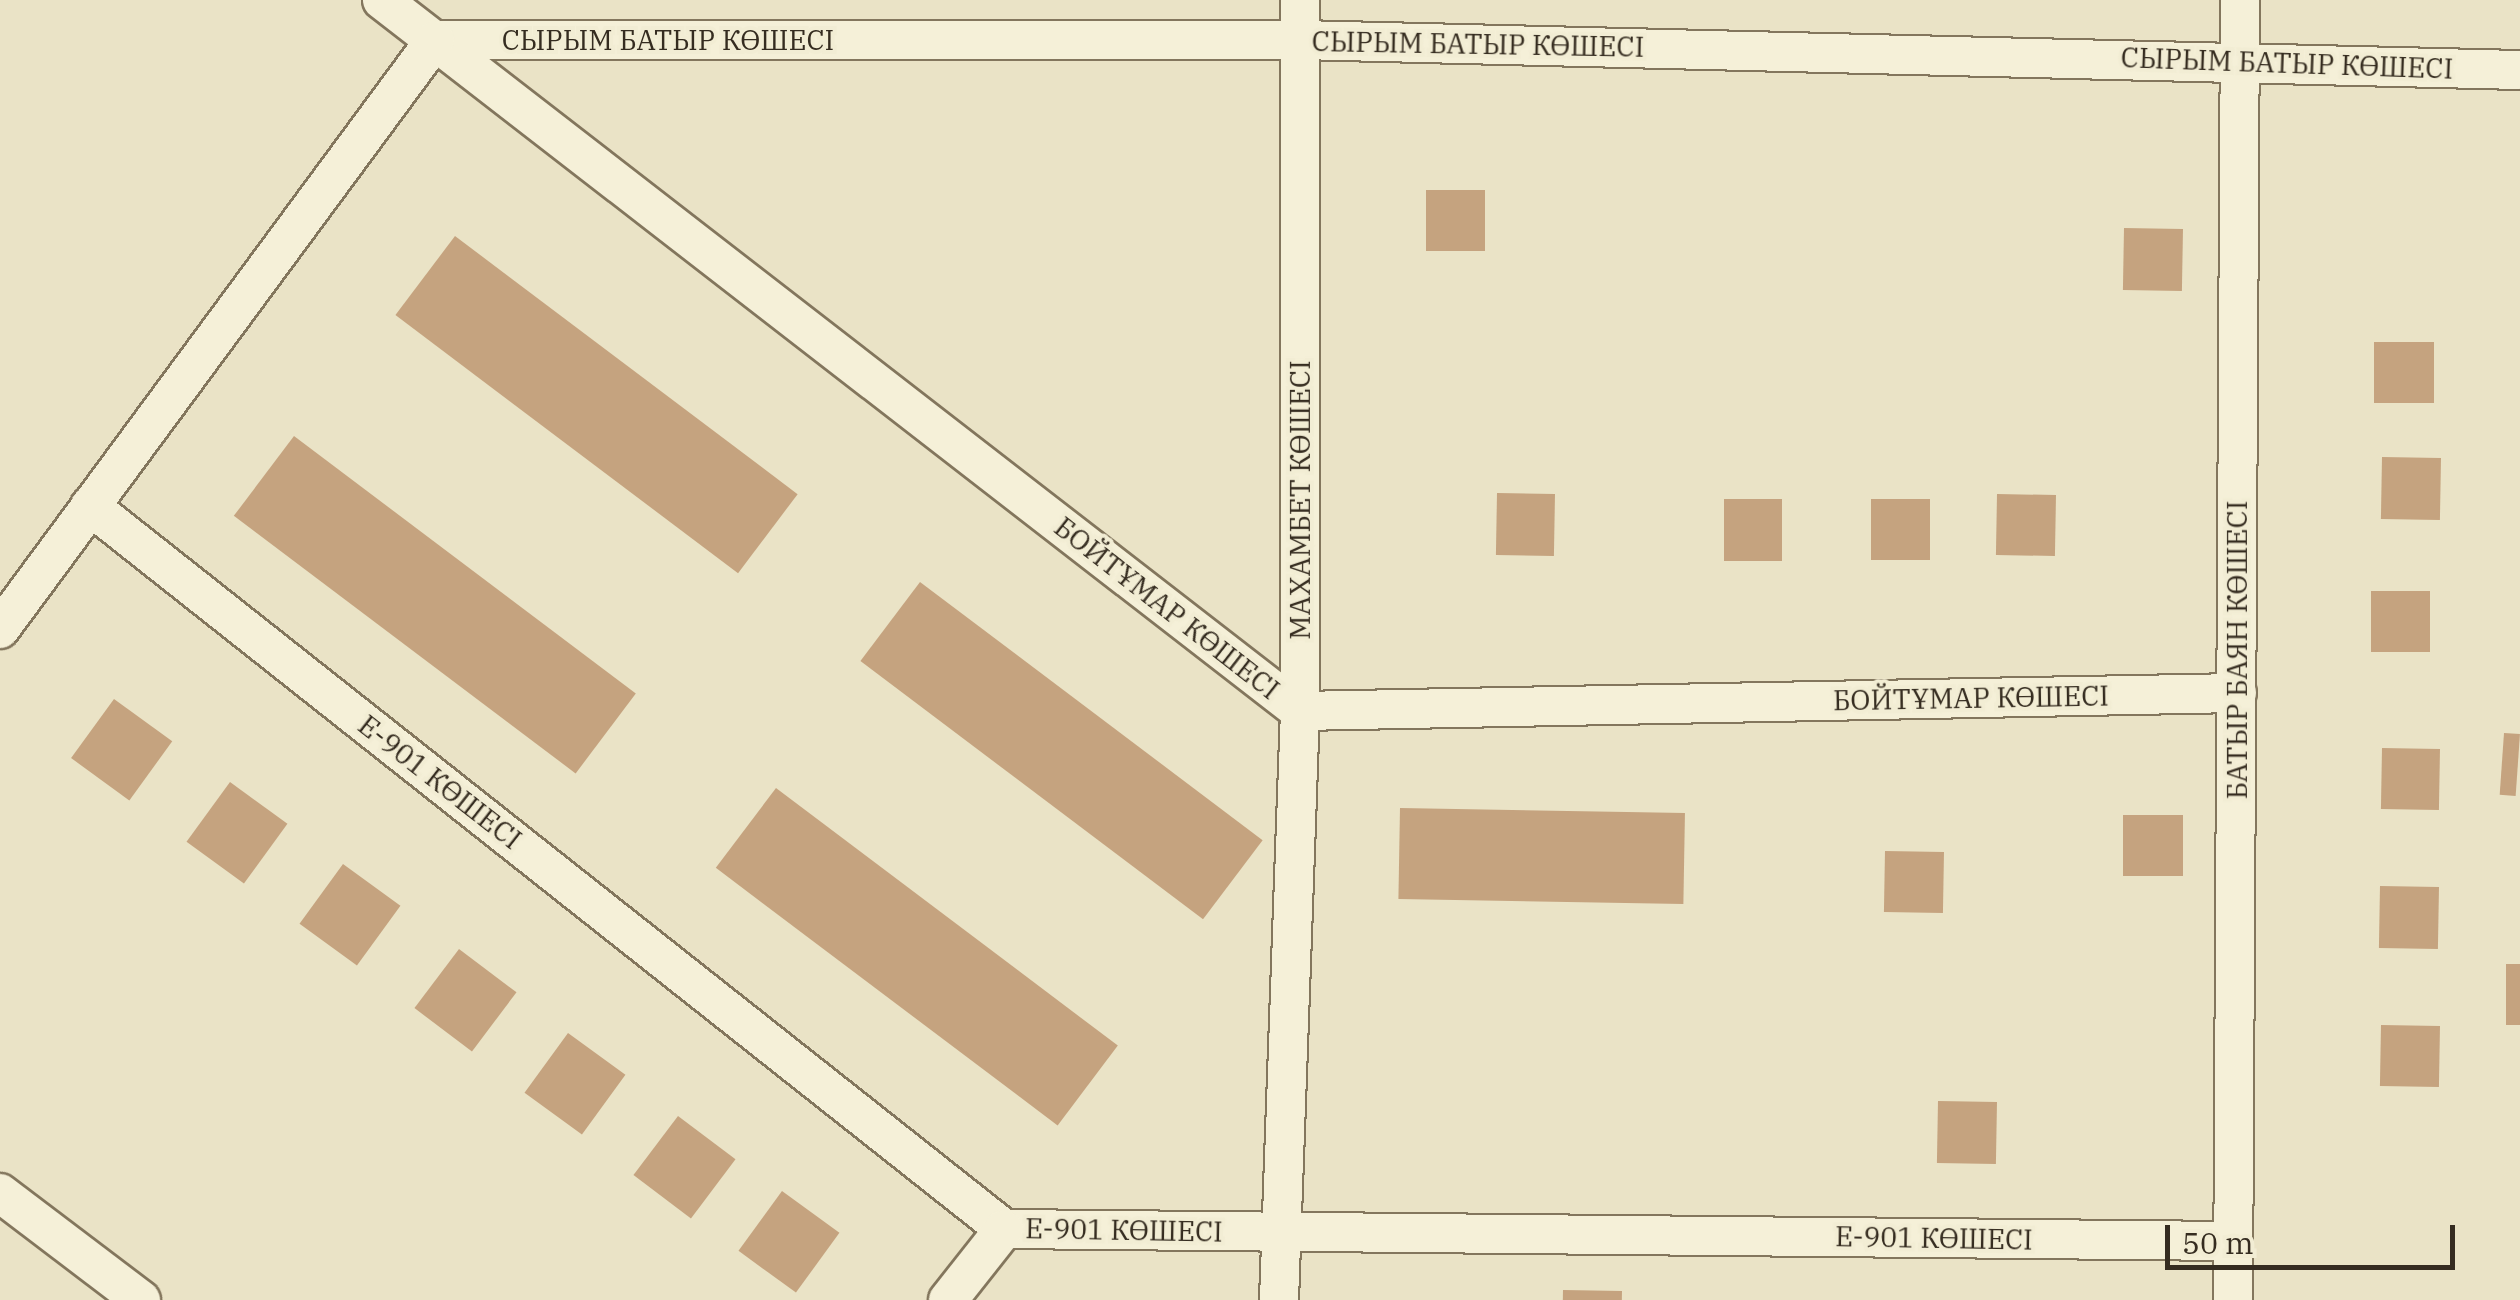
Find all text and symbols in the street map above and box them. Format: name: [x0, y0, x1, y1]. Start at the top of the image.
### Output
street label: СЫРЫМ БАТЫР КӨШЕСІ: [502, 23, 834, 57]
street label: СЫРЫМ БАТЫР КӨШЕСІ: [1311, 24, 1645, 64]
street label: СЫРЫМ БАТЫР КӨШЕСІ: [2120, 40, 2454, 86]
street label: МАХАМБЕТ КӨШЕСІ: [1283, 360, 1317, 640]
street label: БАТЫР БАЯН КӨШЕСІ: [2220, 501, 2254, 799]
street label: БОЙТҰМАР КӨШЕСІ: [1048, 510, 1286, 706]
street label: БОЙТҰМАР КӨШЕСІ: [1833, 679, 2109, 717]
street label: Е-901 КӨШЕСІ: [352, 708, 528, 856]
scale bar: [2170, 1205, 2460, 1267]
street label: Е-901 КӨШЕСІ: [1025, 1211, 1223, 1249]
street label: Е-901 КӨШЕСІ: [1835, 1219, 2033, 1257]
text: 50 m: [2182, 1223, 2254, 1262]

